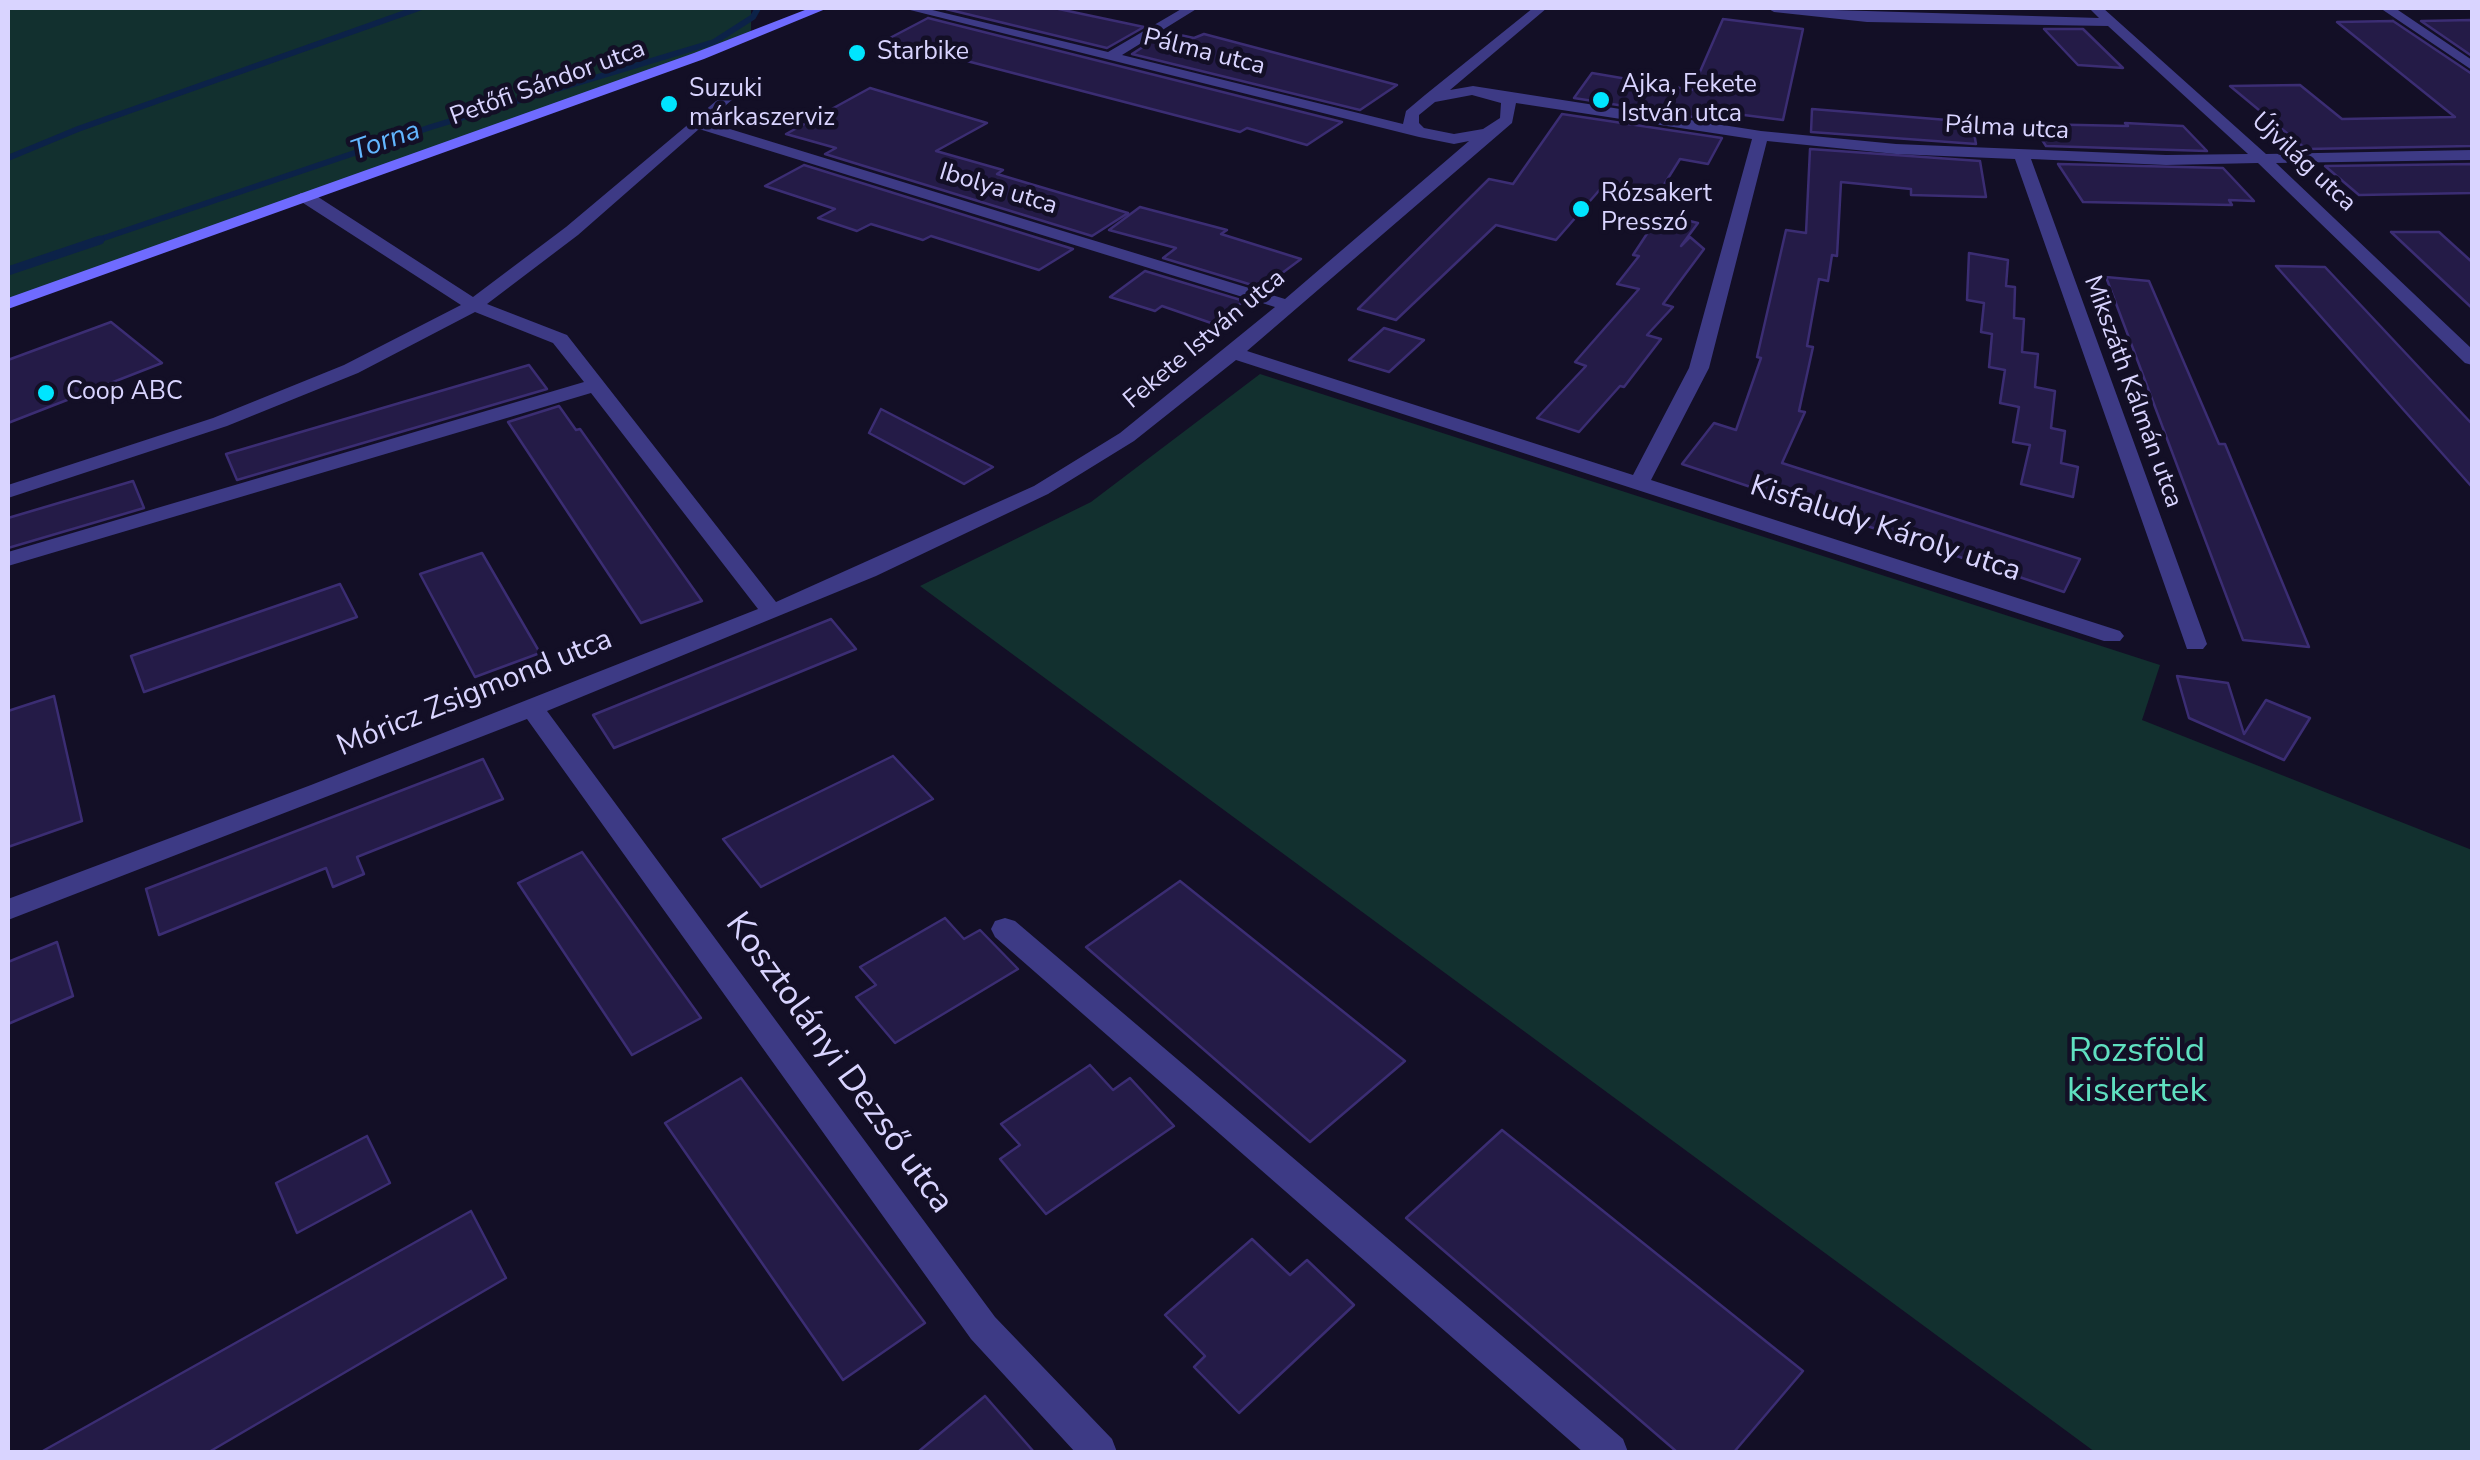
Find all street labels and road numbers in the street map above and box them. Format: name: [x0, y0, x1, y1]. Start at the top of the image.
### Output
street label: Pálma utca: [1140, 23, 1268, 83]
street label: Petőfi Sándor utca: [446, 35, 650, 133]
street label: Újvilág utca: [2245, 107, 2361, 219]
street label: Pálma utca: [1944, 111, 2070, 147]
street label: Ibolya utca: [935, 158, 1061, 222]
street label: Fekete István utca: [1118, 264, 1292, 416]
street label: Mikszáth Kálmán utca: [2076, 272, 2188, 512]
street label: Kisfaludy Károly utca: [1745, 469, 2025, 591]
street label: Móricz Zsigmond utca: [332, 622, 618, 766]
street label: Kosztolányi Dezső utca: [715, 906, 961, 1222]

